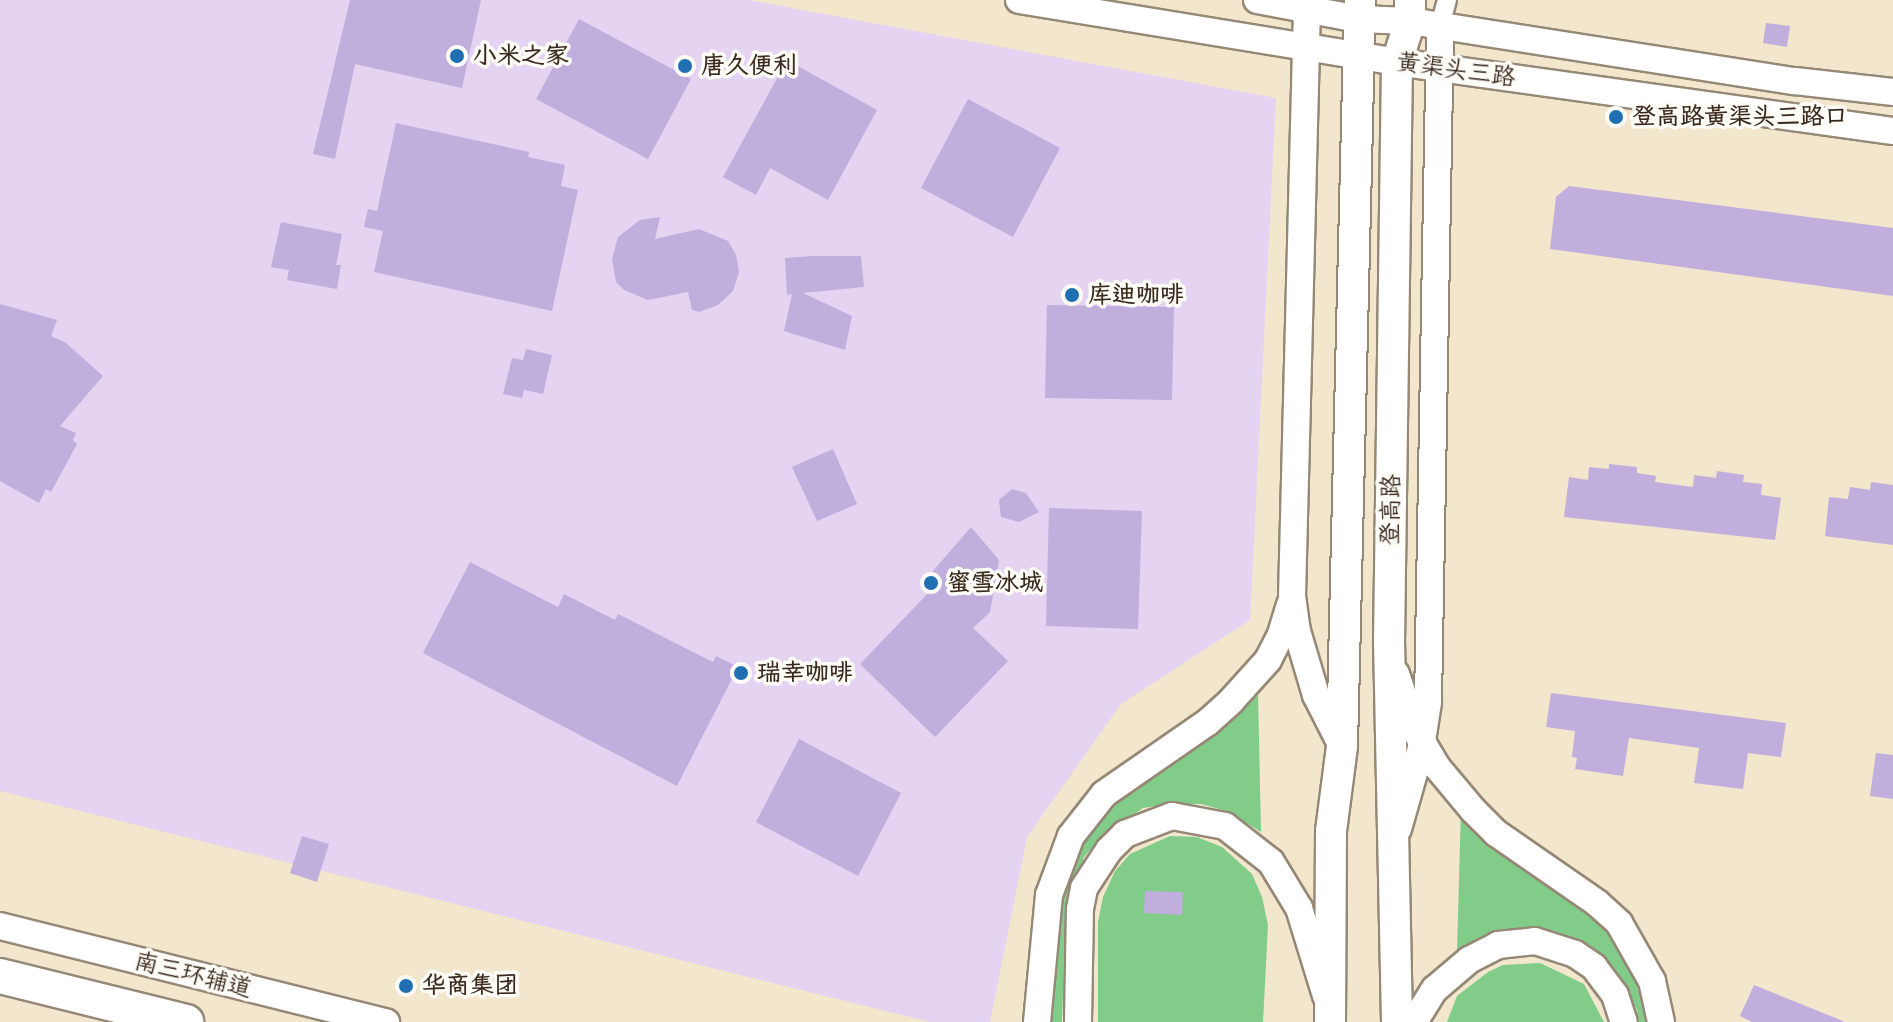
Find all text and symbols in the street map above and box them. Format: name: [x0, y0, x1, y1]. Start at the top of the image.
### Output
place label: 小米之家: [473, 42, 569, 70]
marker: 小米之家: [448, 47, 466, 65]
street label: 黄渠头三路: [1395, 47, 1517, 93]
place label: 唐久便利: [701, 52, 797, 80]
marker: 唐久便利: [676, 57, 694, 75]
place label: 登高路黄渠头三路口: [1632, 103, 1848, 131]
marker: 登高路黄渠头三路口: [1607, 108, 1625, 126]
place label: 库迪咖啡: [1088, 281, 1184, 309]
marker: 库迪咖啡: [1063, 286, 1081, 304]
street label: 登高路: [1376, 474, 1406, 546]
place label: 蜜雪冰城: [947, 569, 1043, 597]
marker: 蜜雪冰城: [922, 574, 940, 592]
place label: 瑞幸咖啡: [757, 659, 853, 687]
marker: 瑞幸咖啡: [732, 664, 750, 682]
street label: 南三环辅道: [131, 947, 255, 1003]
place label: 华商集团: [422, 972, 518, 1000]
marker: 华商集团: [397, 977, 415, 995]

